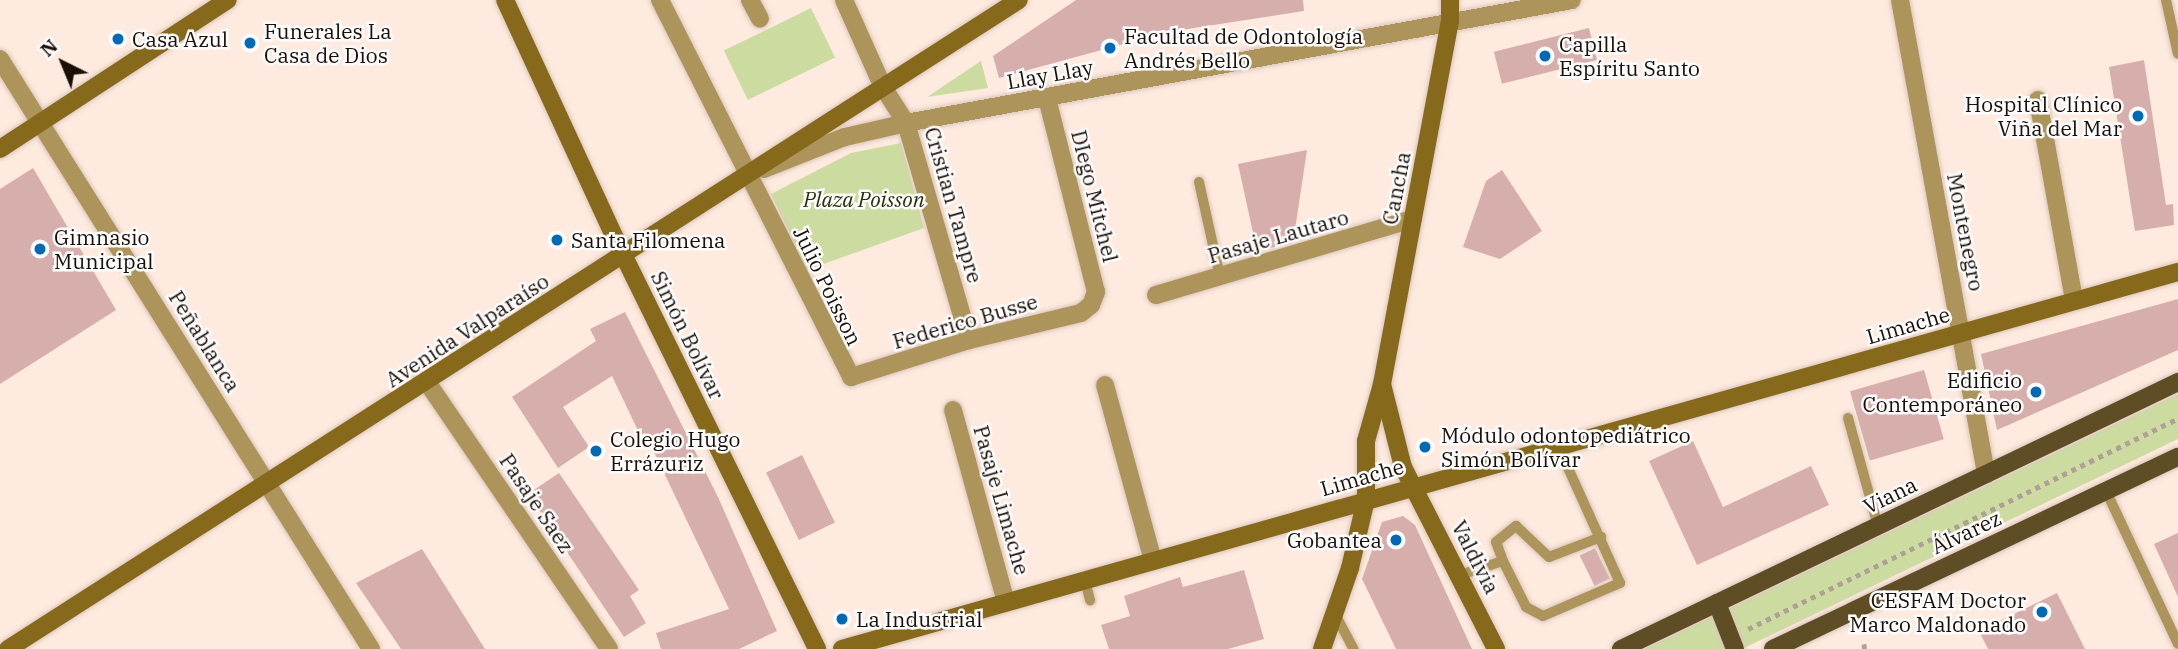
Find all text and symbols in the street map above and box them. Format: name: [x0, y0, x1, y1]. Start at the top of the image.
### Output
place label: Funerales La Casa de Dios: [264, 18, 392, 68]
place label: Facultad de Odontología Andrés Bello: [1124, 23, 1363, 73]
place label: Casa Azul: [132, 26, 228, 52]
north arrow: [28, 28, 98, 98]
marker: Casa Azul: [110, 31, 126, 47]
place label: Capilla Espíritu Santo: [1559, 31, 1700, 81]
text: N: [35, 34, 62, 62]
marker: Funerales La Casa de Dios: [242, 35, 258, 51]
marker: Facultad de Odontología Andrés Bello: [1102, 40, 1118, 56]
marker: Capilla Espíritu Santo: [1537, 48, 1553, 64]
street label: Llay Llay: [1005, 54, 1095, 94]
place label: Hospital Clínico Viña del Mar: [1965, 91, 2122, 141]
marker: Hospital Clínico Viña del Mar: [2128, 106, 2148, 126]
street label: Cristian Tampre: [920, 124, 988, 286]
street label: DIego Mitchel: [1066, 127, 1124, 265]
street label: Cancha: [1377, 149, 1415, 227]
street label: Montenegro: [1942, 171, 1990, 293]
park label: Plaza Poisson: [803, 186, 925, 212]
street label: Pasaje Lautaro: [1205, 204, 1351, 268]
street label: Julio Poisson: [788, 223, 868, 349]
place label: Gimnasio Municipal: [54, 224, 154, 274]
place label: Santa Filomena: [571, 227, 726, 253]
marker: Santa Filomena: [549, 232, 565, 248]
marker: Gimnasio Municipal: [32, 241, 48, 257]
street label: Simón Bolívar: [646, 267, 730, 403]
street label: Avenida Valparaíso: [381, 268, 553, 392]
street label: Peñablanca: [164, 286, 246, 396]
street label: Federico Busse: [890, 288, 1040, 354]
street label: Limache: [1863, 301, 1953, 349]
place label: Edificio Contemporáneo: [1862, 367, 2022, 417]
marker: Edificio Contemporáneo: [2028, 384, 2044, 400]
street label: Pasaje Limache: [969, 422, 1035, 578]
place label: Módulo odontopediátrico Simón Bolívar: [1441, 422, 1690, 472]
place label: Colegio Hugo Errázuriz: [610, 426, 740, 476]
marker: Módulo odontopediátrico Simón Bolívar: [1415, 437, 1435, 457]
marker: Colegio Hugo Errázuriz: [588, 443, 604, 459]
street label: Pasaje Saez: [495, 449, 579, 557]
street label: Limache: [1317, 453, 1407, 501]
street label: Viana: [1859, 471, 1921, 519]
street label: Álvarez: [1927, 505, 2005, 559]
street label: Valdivia: [1447, 516, 1505, 598]
place label: Gobantea: [1287, 527, 1382, 553]
marker: Gobantea: [1388, 532, 1404, 548]
place label: CESFAM Doctor Marco Maldonado: [1849, 587, 2026, 637]
marker: CESFAM Doctor Marco Maldonado: [2032, 602, 2052, 622]
place label: La Industrial: [856, 606, 982, 632]
marker: La Industrial: [834, 611, 850, 627]

